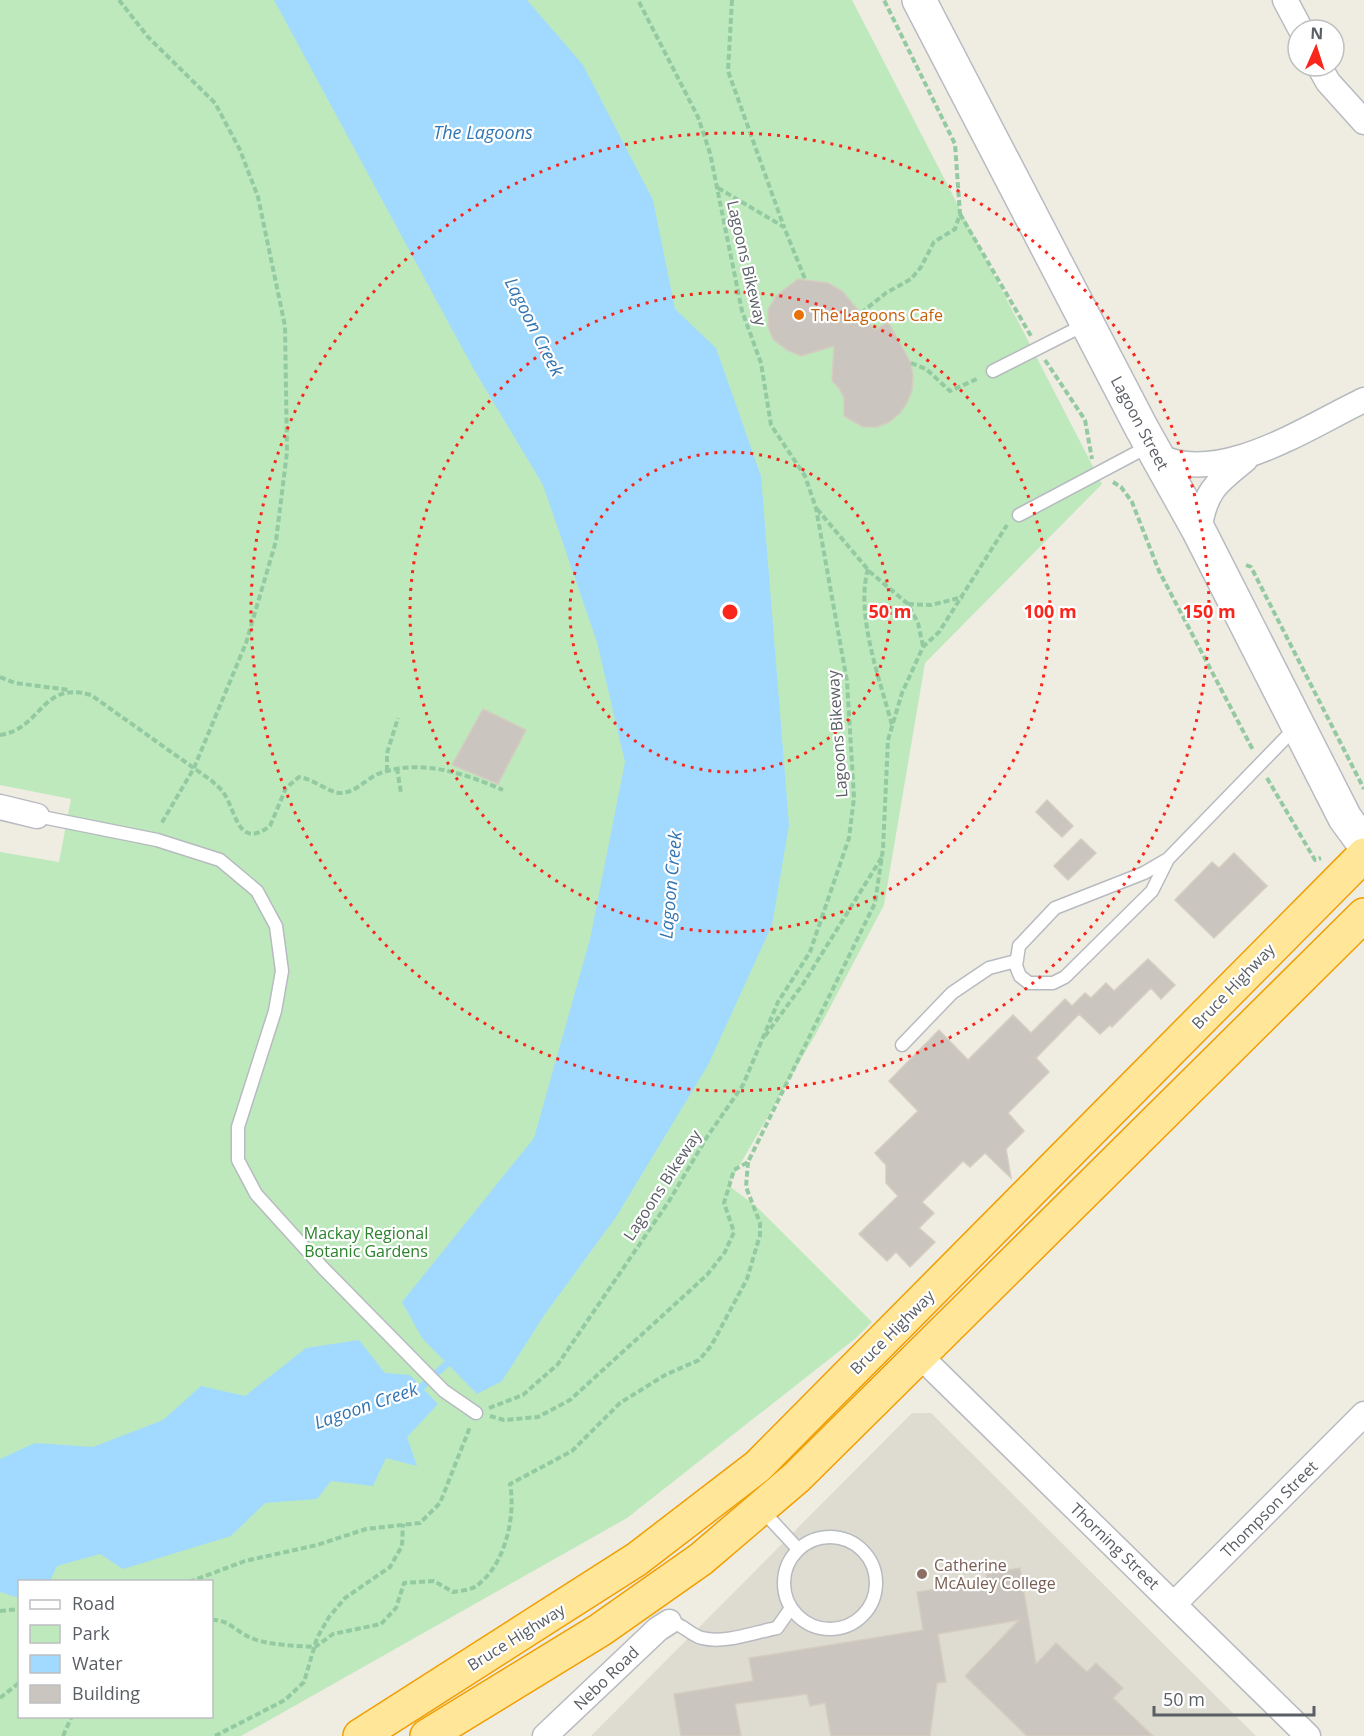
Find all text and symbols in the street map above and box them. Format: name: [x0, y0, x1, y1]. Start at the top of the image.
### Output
north arrow: [1286, 18, 1346, 78]
text: N: [1310, 22, 1324, 44]
water label: The Lagoons: [433, 120, 533, 144]
street label: Lagoons Bikeway: [722, 198, 772, 329]
water label: Lagoon Creek: [500, 273, 571, 381]
place label: The Lagoons Cafe: [811, 304, 943, 326]
marker: The Lagoons Cafe: [792, 308, 806, 322]
street label: Lagoon Street: [1106, 372, 1174, 474]
text: 50 m: [869, 599, 911, 623]
text: 100 m: [1023, 599, 1077, 623]
text: 150 m: [1182, 599, 1236, 623]
centre of rings: [720, 602, 740, 622]
street label: Lagoons Bikeway: [821, 668, 852, 799]
water label: Lagoon Creek: [653, 829, 687, 940]
street label: Bruce Highway: [1186, 938, 1280, 1034]
street label: Lagoons Bikeway: [618, 1125, 707, 1245]
park label: Mackay Regional Botanic Gardens: [304, 1222, 428, 1262]
street label: Bruce Highway: [845, 1284, 940, 1379]
water label: Lagoon Creek: [311, 1376, 422, 1434]
street label: Thompson Street: [1216, 1455, 1323, 1562]
street label: Thorning Street: [1066, 1498, 1165, 1594]
place label: Catherine McAuley College: [934, 1554, 1056, 1594]
marker: Catherine McAuley College: [915, 1567, 929, 1581]
legend: [18, 1580, 213, 1718]
text: Road: [72, 1591, 115, 1615]
street label: Bruce Highway: [463, 1598, 570, 1676]
text: Park: [72, 1621, 110, 1645]
street label: Nebo Road: [569, 1641, 643, 1715]
text: Water: [72, 1651, 123, 1675]
scale bar: [1154, 1679, 1314, 1717]
text: Building: [72, 1681, 140, 1705]
text: 50 m: [1163, 1687, 1205, 1711]

